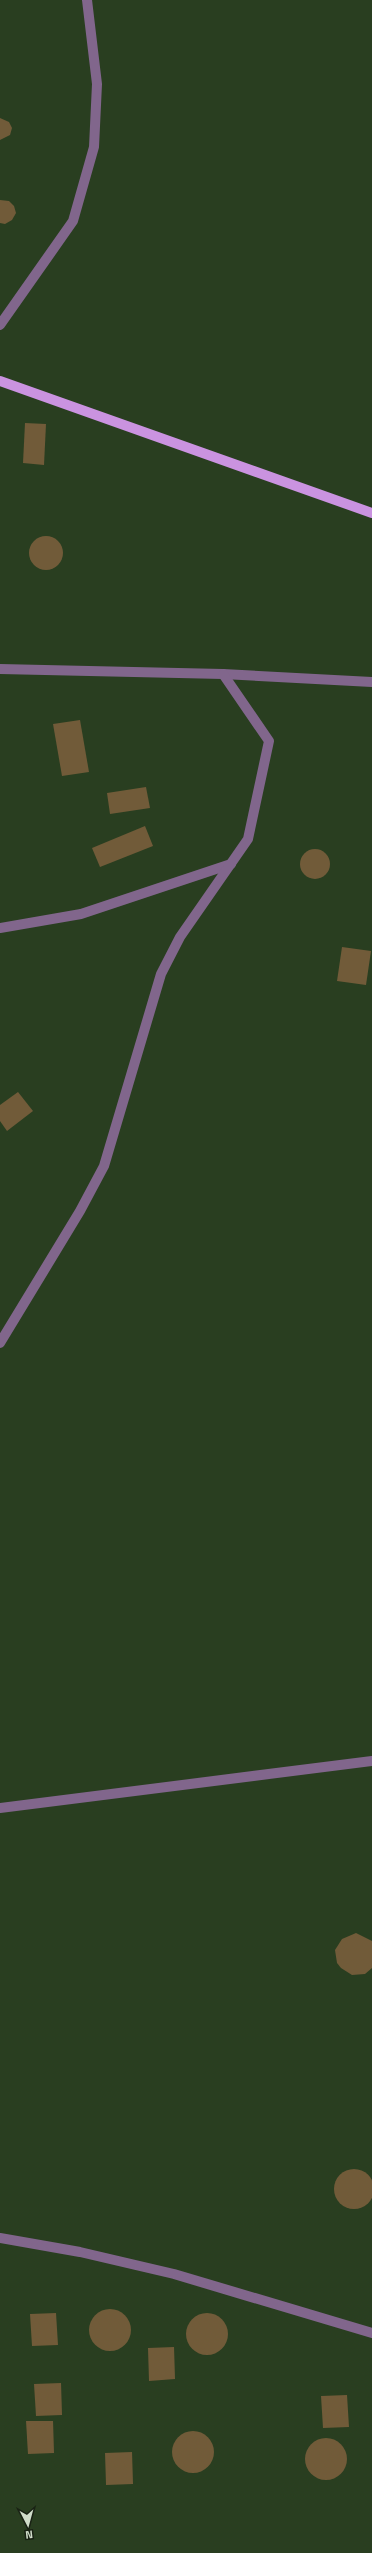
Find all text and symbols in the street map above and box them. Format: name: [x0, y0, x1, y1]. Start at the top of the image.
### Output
north arrow: [8, 2505, 48, 2545]
text: N: [24, 2527, 34, 2543]

